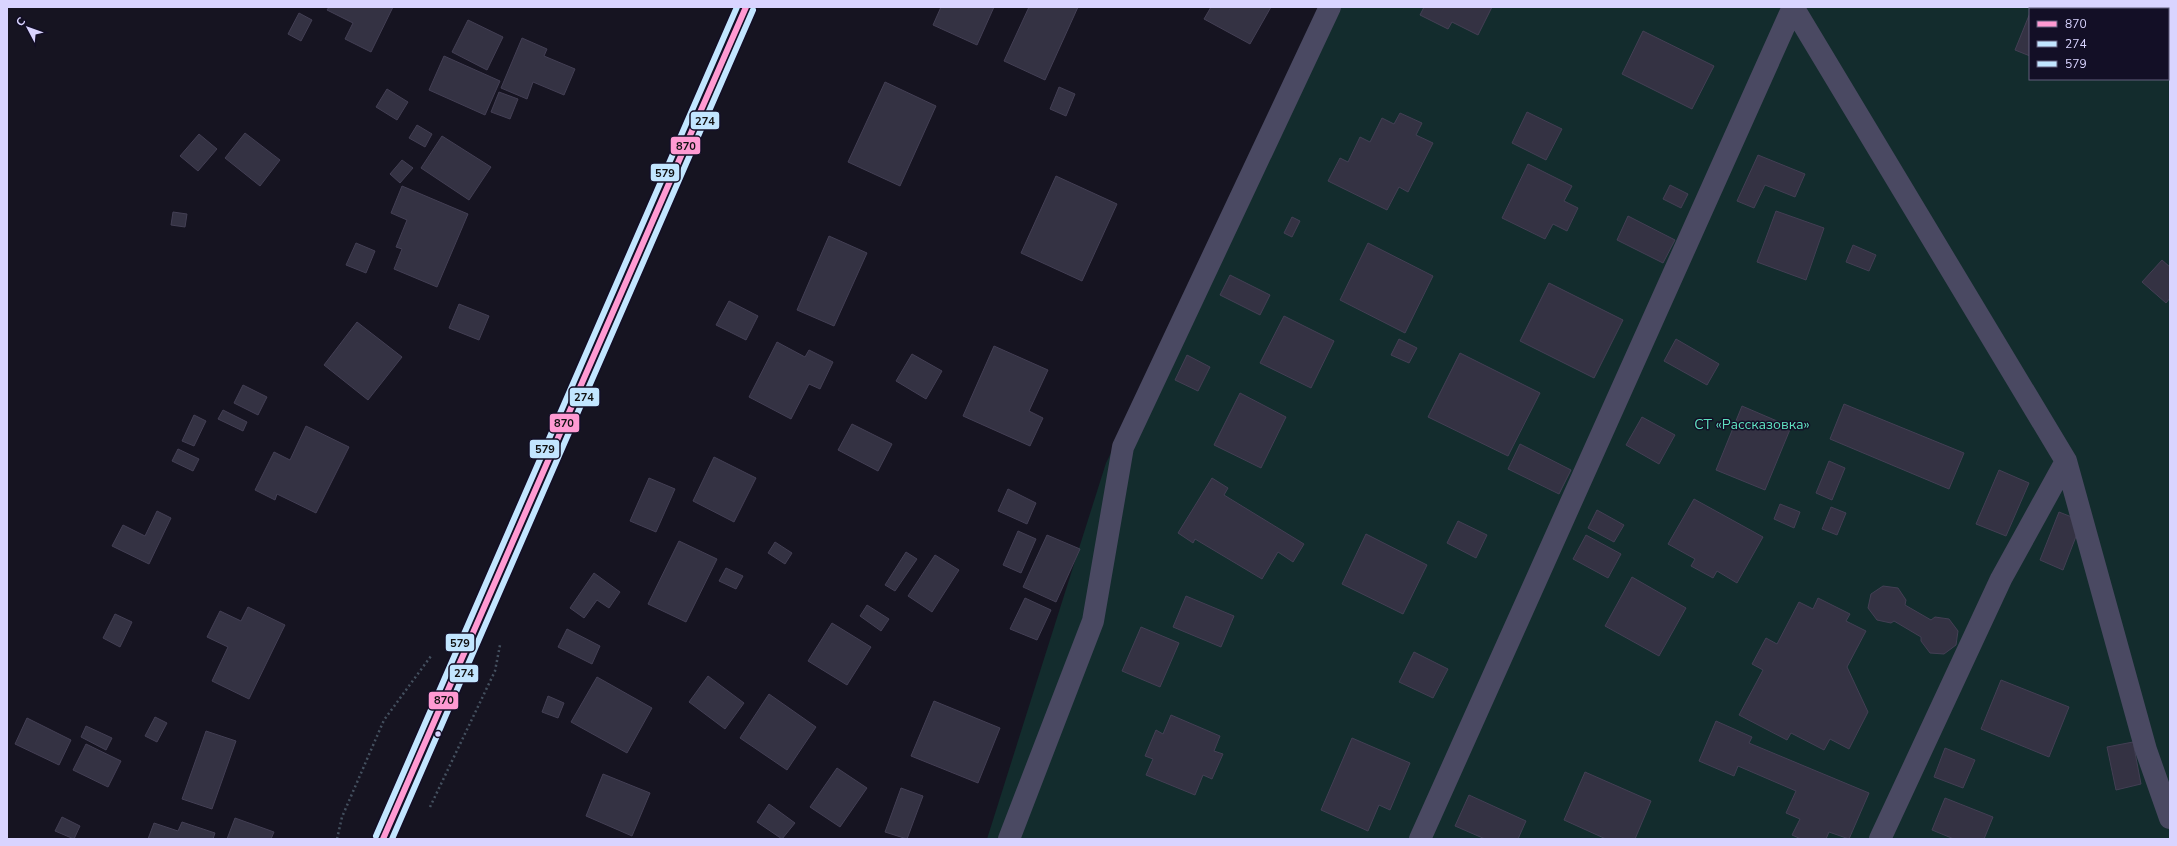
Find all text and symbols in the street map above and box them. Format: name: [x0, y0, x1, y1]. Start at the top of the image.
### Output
north arrow: [8, 8, 48, 48]
legend: [2029, 8, 2169, 80]
text: С: [13, 14, 29, 30]
text: 870: [2065, 16, 2087, 32]
text: 274: [2065, 36, 2087, 52]
text: 579: [2065, 56, 2087, 72]
line badge: 274: [690, 111, 720, 130]
text: 274: [695, 114, 715, 129]
line badge: 870: [670, 136, 701, 155]
text: 870: [676, 139, 696, 154]
line badge: 579: [650, 163, 680, 182]
text: 579: [655, 166, 675, 181]
line badge: 274: [569, 387, 600, 407]
text: 274: [574, 390, 594, 405]
line badge: 870: [549, 413, 580, 433]
park label: СТ «Рассказовка»: [1694, 415, 1810, 434]
text: 870: [554, 416, 574, 431]
line badge: 579: [529, 439, 560, 459]
text: 579: [535, 442, 555, 457]
line badge: 579: [445, 633, 475, 652]
text: 579: [450, 636, 470, 651]
line badge: 274: [449, 664, 479, 683]
text: 274: [454, 666, 474, 681]
line badge: 870: [428, 691, 459, 710]
text: 870: [434, 693, 454, 708]
unlabelled marker: [433, 729, 443, 739]

